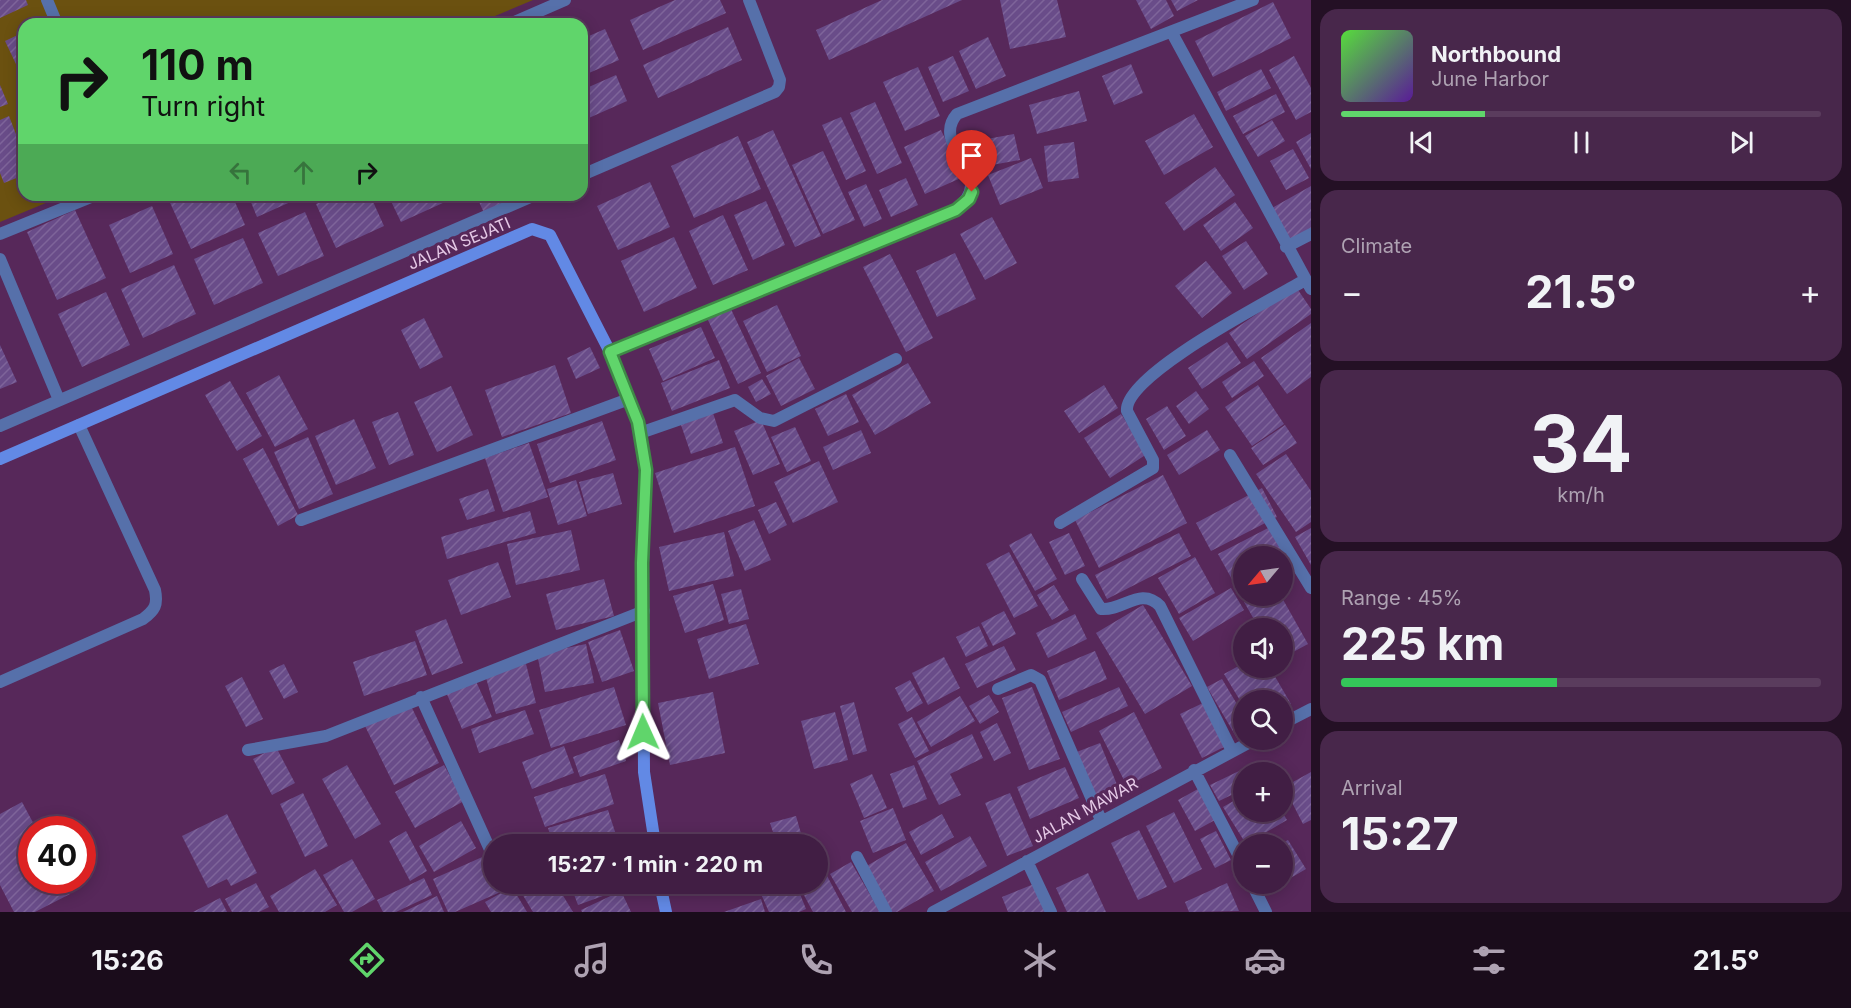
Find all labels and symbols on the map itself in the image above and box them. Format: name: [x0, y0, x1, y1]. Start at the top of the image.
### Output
pin: [946, 130, 997, 192]
street label: JALAN SEJATI: [405, 212, 513, 274]
north arrow: [1233, 546, 1293, 606]
position arrow: [611, 700, 675, 764]
street label: JALAN MAWAR: [1029, 773, 1141, 847]
speed limit sign: 40: [18, 816, 96, 894]

